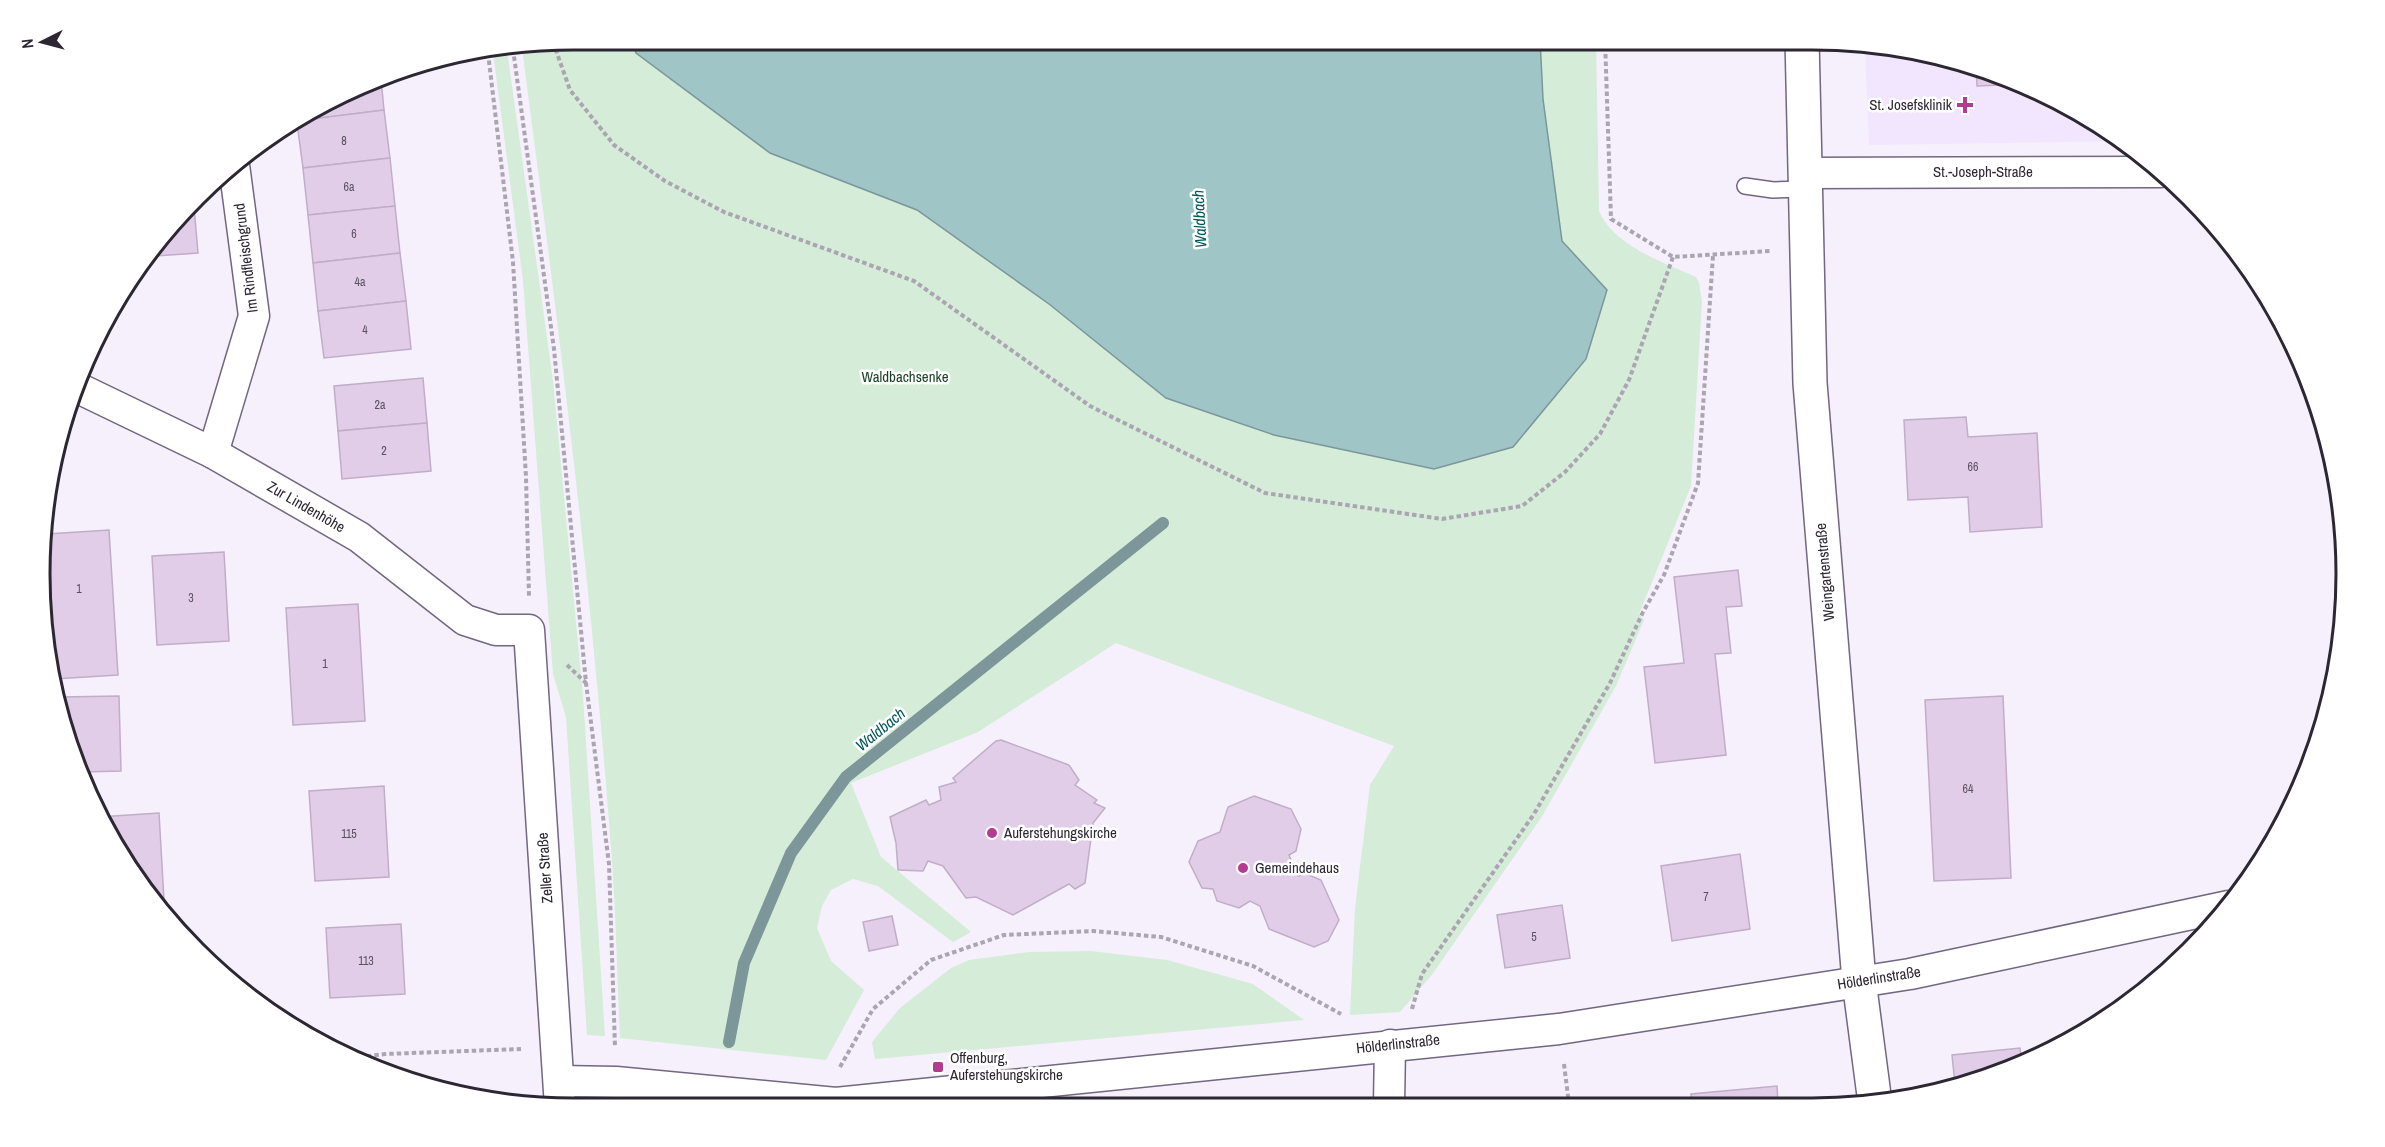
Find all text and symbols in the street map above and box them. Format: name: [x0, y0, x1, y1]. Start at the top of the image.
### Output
north arrow: [12, 12, 72, 72]
text: N: [16, 38, 39, 49]
place label: St. Josefsklinik: [1869, 94, 1953, 115]
marker: St. Josefsklinik: [1956, 96, 1974, 114]
house number: 8: [341, 133, 347, 149]
street label: St.-Joseph-Straße: [1933, 161, 2033, 182]
house number: 6a: [344, 179, 355, 195]
water label: Waldbach: [1186, 189, 1212, 249]
street label: Im Rindfleischgrund: [228, 202, 263, 314]
house number: 6: [351, 226, 357, 242]
house number: 4a: [355, 274, 366, 290]
house number: 4: [362, 322, 368, 338]
park label: Waldbachsenke: [861, 366, 949, 387]
house number: 2a: [375, 397, 386, 413]
house number: 2: [381, 443, 387, 459]
house number: 66: [1968, 459, 1978, 475]
street label: Zur Lindenhöhe: [263, 476, 349, 537]
street label: Weingartenstraße: [1810, 522, 1839, 622]
house number: 1: [76, 581, 82, 597]
house number: 3: [188, 590, 194, 606]
house number: 1: [322, 656, 328, 672]
water label: Waldbach: [851, 702, 909, 756]
house number: 64: [1963, 781, 1974, 797]
place label: Auferstehungskirche: [1003, 822, 1117, 843]
house number: 115: [341, 826, 357, 842]
marker: Auferstehungskirche: [985, 826, 999, 840]
street label: Zeller Straße: [532, 832, 557, 904]
place label: Gemeindehaus: [1255, 857, 1339, 878]
marker: Gemeindehaus: [1236, 861, 1250, 875]
house number: 7: [1703, 889, 1709, 905]
house number: 5: [1531, 929, 1537, 945]
house number: 113: [358, 953, 374, 969]
street label: Hölderlinstraße: [1836, 961, 1922, 994]
street label: Hölderlinstraße: [1355, 1029, 1441, 1058]
place label: Offenburg, Auferstehungskirche: [949, 1047, 1063, 1085]
marker: Offenburg, Auferstehungskirche: [931, 1060, 945, 1074]

